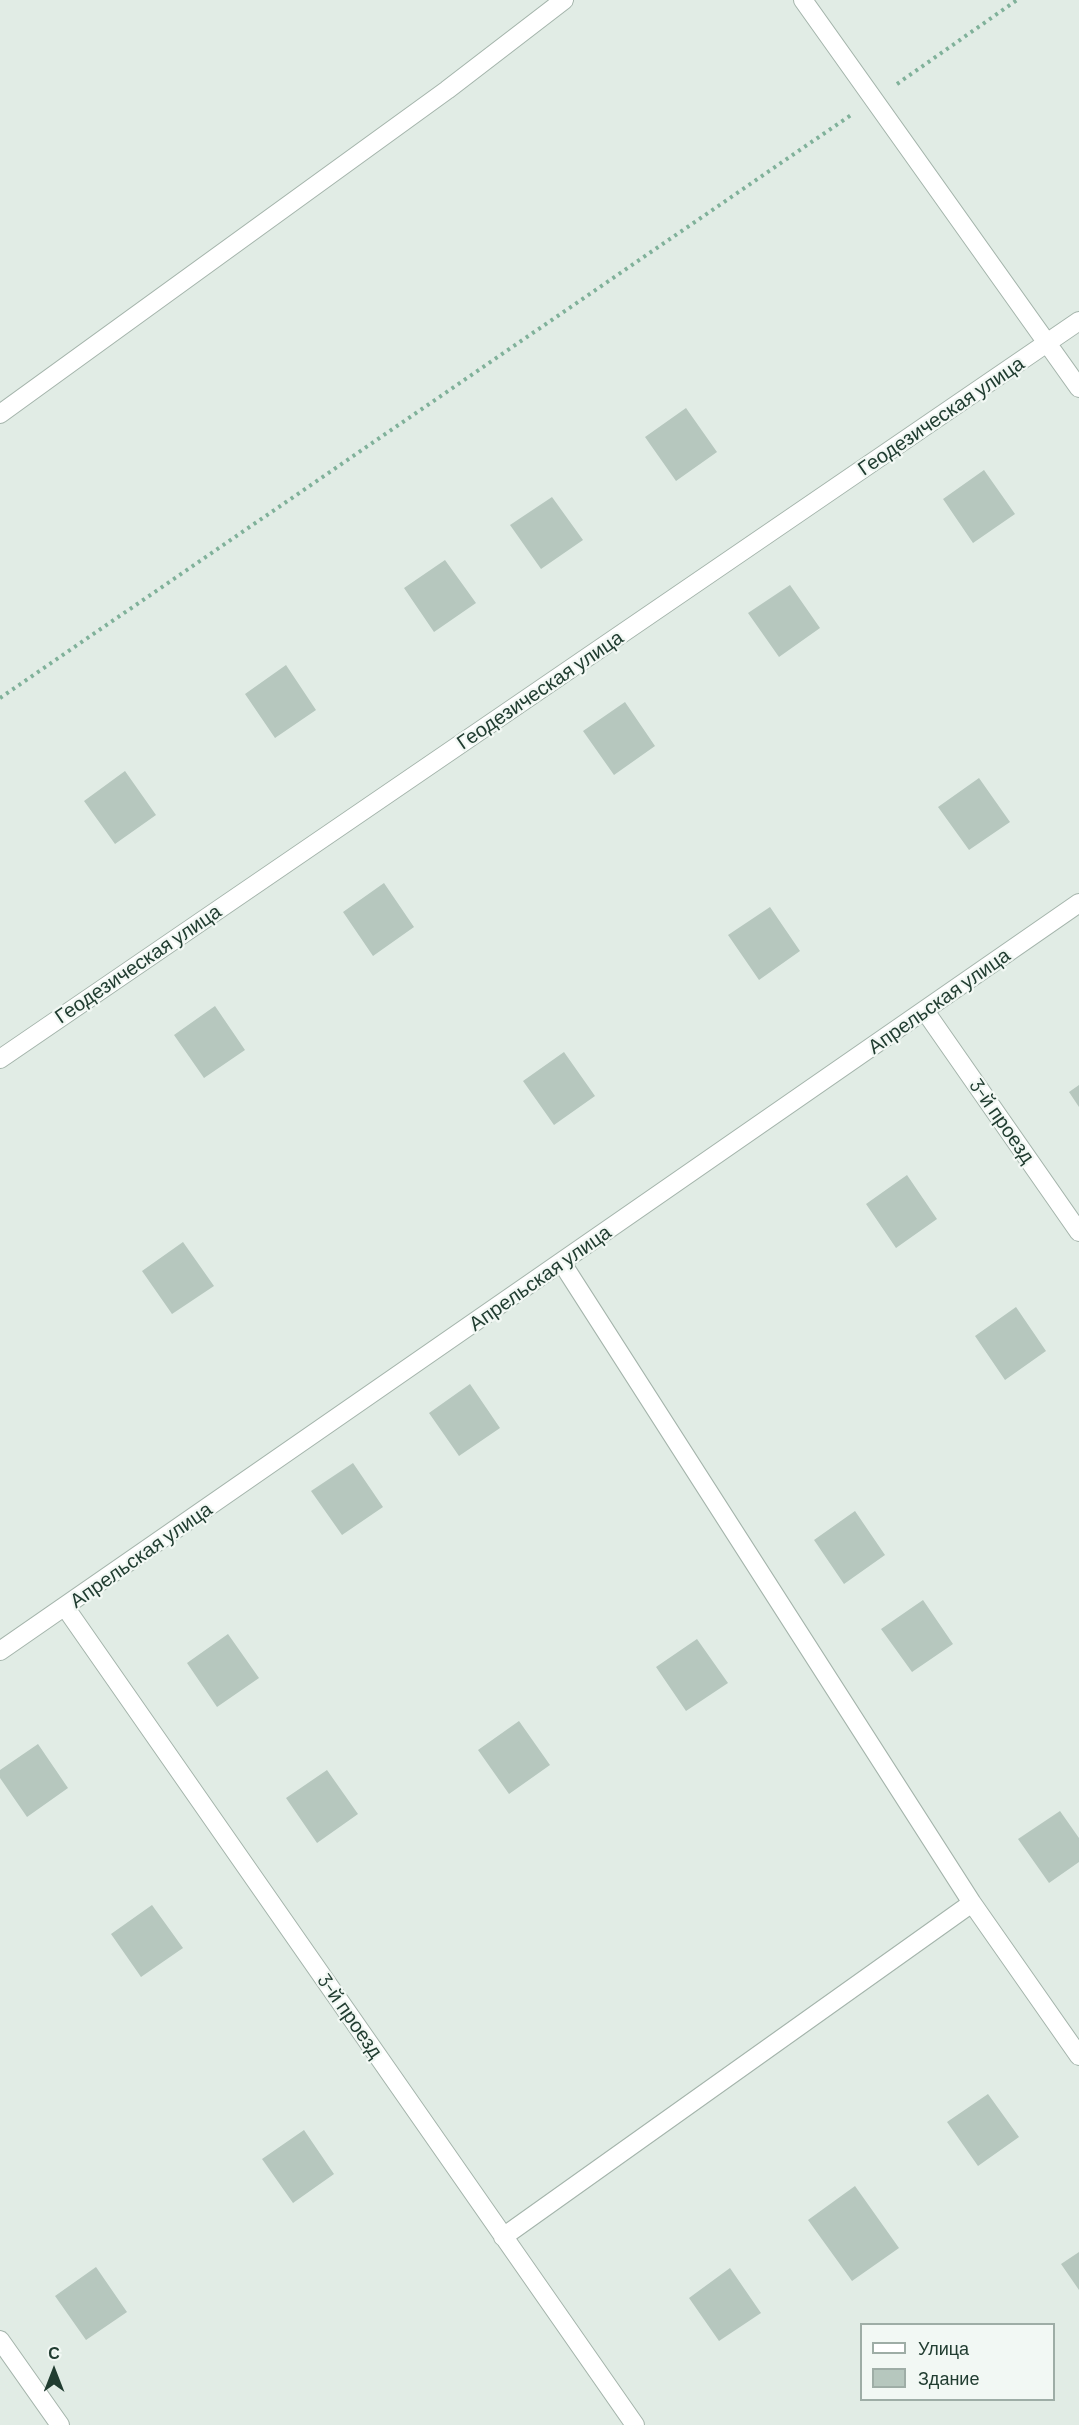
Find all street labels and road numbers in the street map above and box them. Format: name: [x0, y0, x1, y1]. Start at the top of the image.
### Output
street label: Геодезическая улица: [853, 351, 1029, 481]
street label: Геодезическая улица: [452, 625, 628, 755]
street label: Геодезическая улица: [50, 899, 226, 1029]
street label: Апрельская улица: [863, 943, 1015, 1059]
street label: 3-й проезд: [964, 1074, 1040, 1168]
street label: Апрельская улица: [464, 1220, 616, 1336]
street label: Апрельская улица: [65, 1497, 217, 1613]
street label: 3-й проезд: [312, 1969, 388, 2063]

